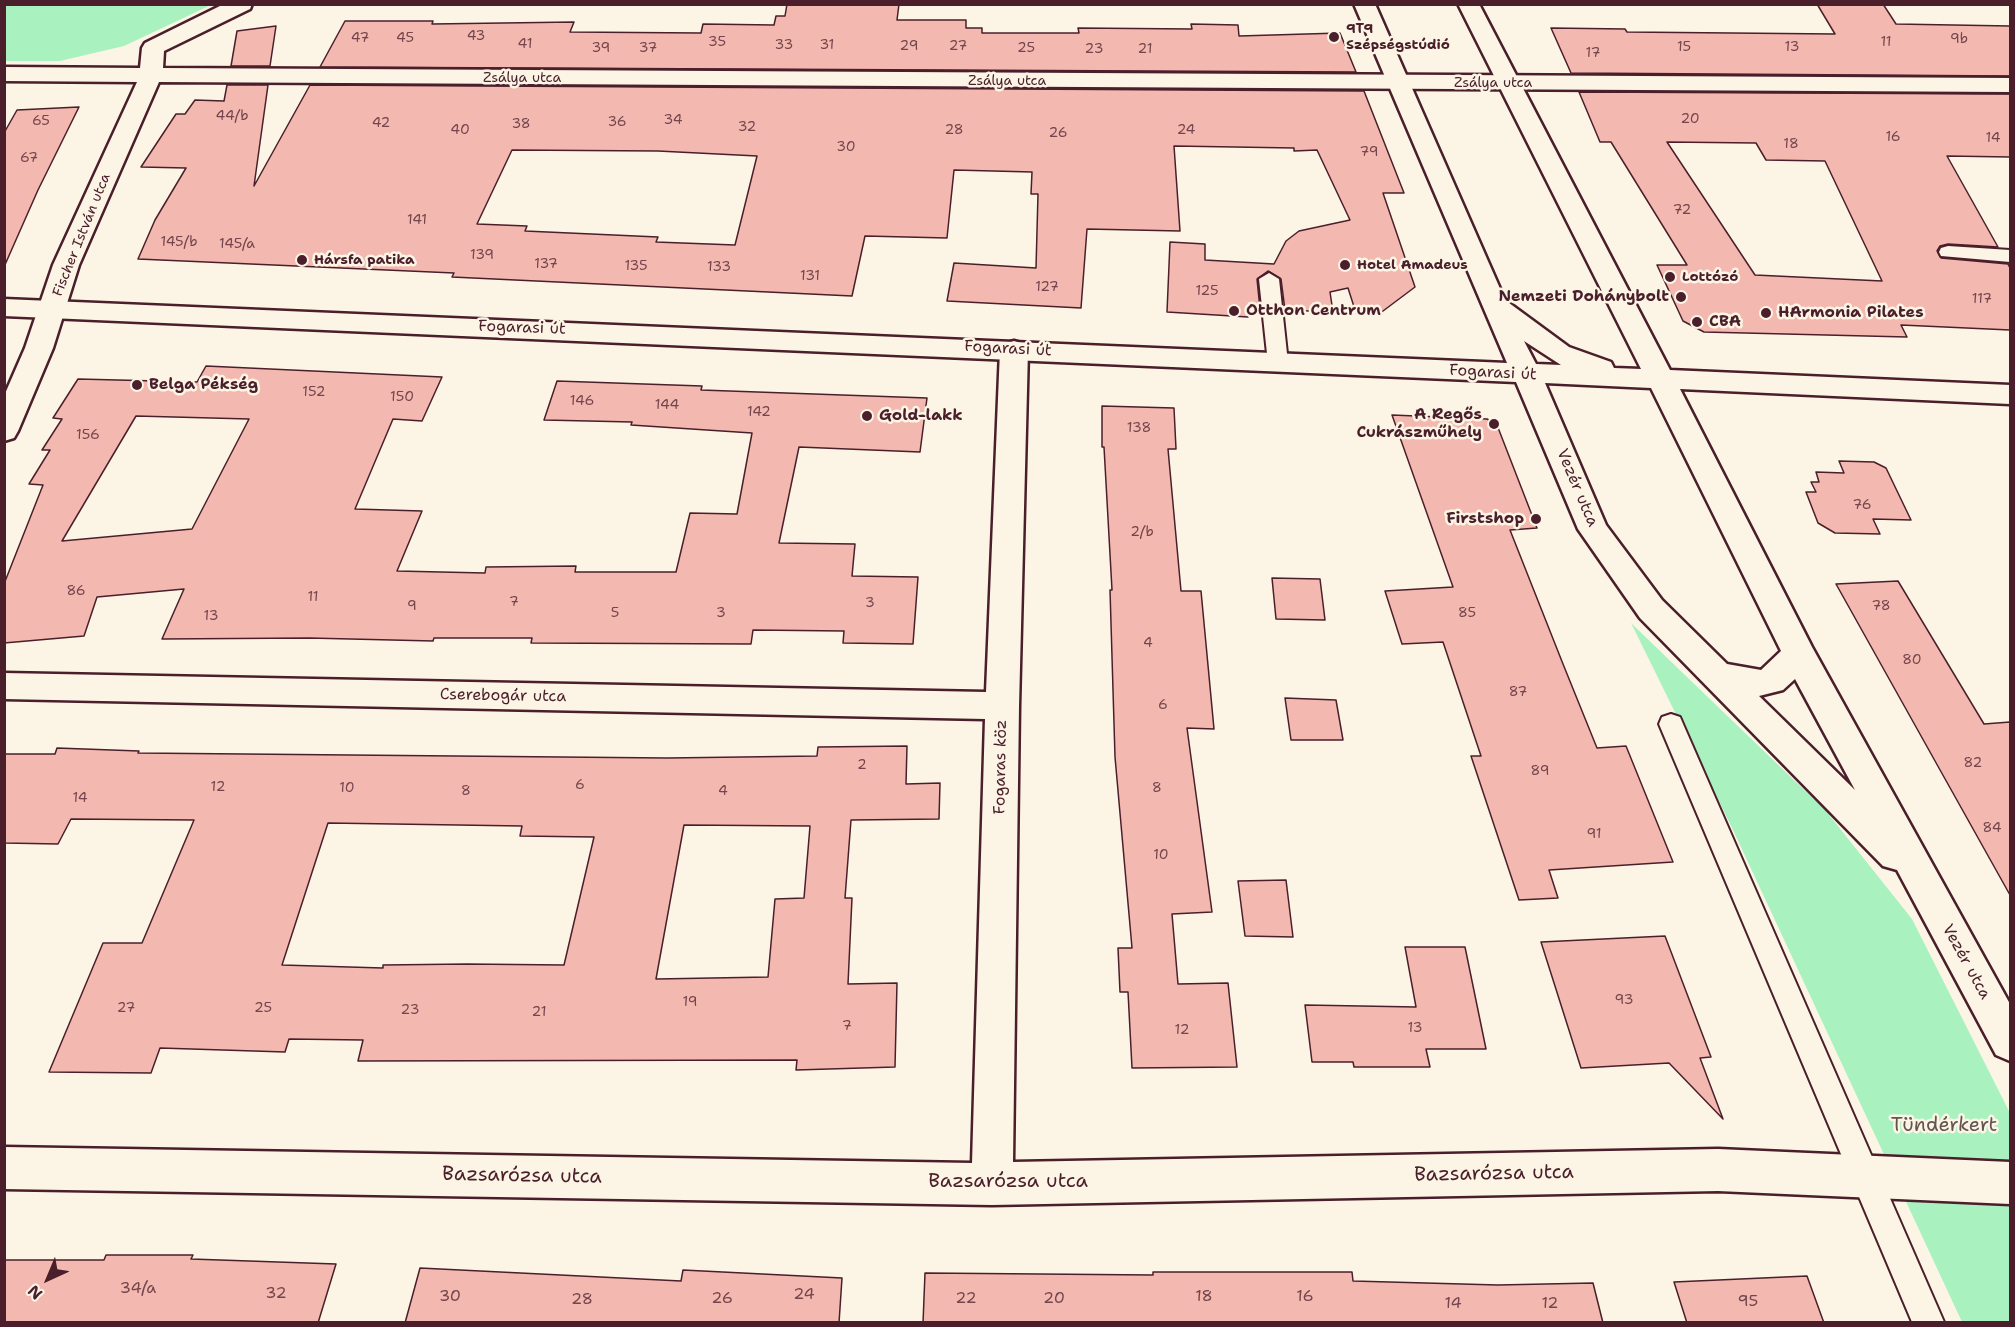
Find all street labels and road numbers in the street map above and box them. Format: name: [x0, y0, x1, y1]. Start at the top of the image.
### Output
street label: Zsálya utca: [483, 70, 561, 86]
street label: Zsálya utca: [968, 73, 1046, 89]
street label: Zsálya utca: [1454, 75, 1532, 91]
street label: Fischer István utca: [50, 171, 114, 299]
street label: Fogarasi út: [478, 317, 566, 339]
street label: Fogarasi út: [964, 337, 1052, 361]
street label: Fogarasi út: [1449, 361, 1537, 385]
street label: Vezér utca: [1552, 446, 1602, 530]
street label: Cserebogár utca: [440, 685, 566, 707]
street label: Fogaras köz: [991, 719, 1011, 815]
street label: Vezér utca: [1938, 921, 1994, 1003]
street label: Bazsarózsa utca: [1414, 1161, 1574, 1187]
street label: Bazsarózsa utca: [442, 1163, 602, 1189]
street label: Bazsarózsa utca: [928, 1170, 1088, 1194]

